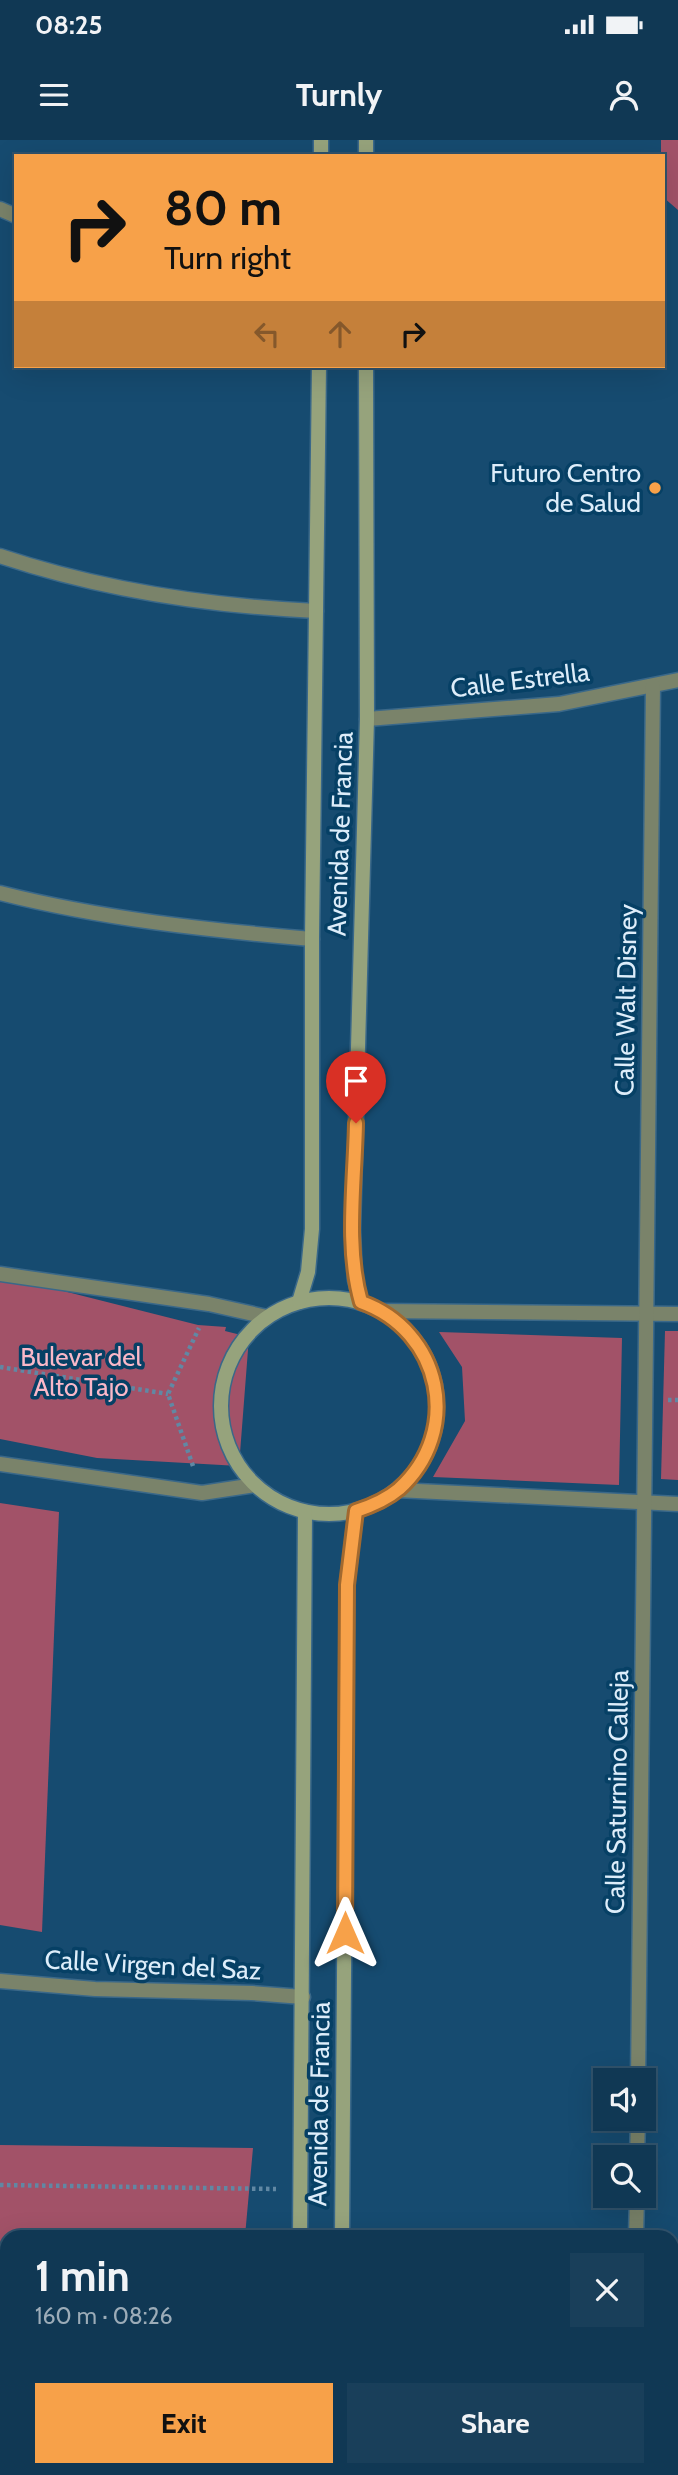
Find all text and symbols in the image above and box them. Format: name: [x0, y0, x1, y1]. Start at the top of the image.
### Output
text: 08:25: [35, 9, 103, 41]
text: Turnly: [296, 75, 382, 114]
icon: menu: [35, 76, 73, 114]
icon: person: [605, 76, 643, 114]
text: 80 m: [164, 178, 282, 237]
icon: right: [49, 182, 140, 273]
text: Turn right: [164, 238, 291, 277]
icon: left: [248, 315, 286, 353]
icon: ahead: [321, 315, 359, 353]
icon: right: [394, 315, 432, 353]
place label: Futuro Centro de Salud: [490, 457, 641, 519]
marker: Futuro Centro de Salud: [647, 480, 663, 496]
street label: Calle Estrella: [449, 656, 592, 704]
street label: Avenida de Francia: [320, 731, 360, 937]
street label: Calle Walt Disney: [608, 904, 644, 1096]
pin: [326, 1051, 386, 1123]
icon: arrive: [337, 1062, 375, 1100]
park label: Bulevar del Alto Tajo: [20, 1341, 142, 1403]
street label: Calle Saturnino Calleja: [599, 1669, 635, 1915]
position arrow: [308, 1896, 382, 1970]
street label: Calle Virgen del Saz: [44, 1943, 262, 1987]
street label: Avenida de Francia: [301, 2001, 337, 2207]
map controls: [593, 2068, 656, 2208]
button: sound: [593, 2068, 656, 2131]
button: search: [593, 2145, 656, 2208]
text: 1 min: [35, 2250, 130, 2302]
button: close: [570, 2253, 644, 2327]
text: 160 m · 08:26: [35, 2302, 173, 2330]
button: Exit: [35, 2383, 333, 2463]
button: Share: [347, 2383, 644, 2463]

